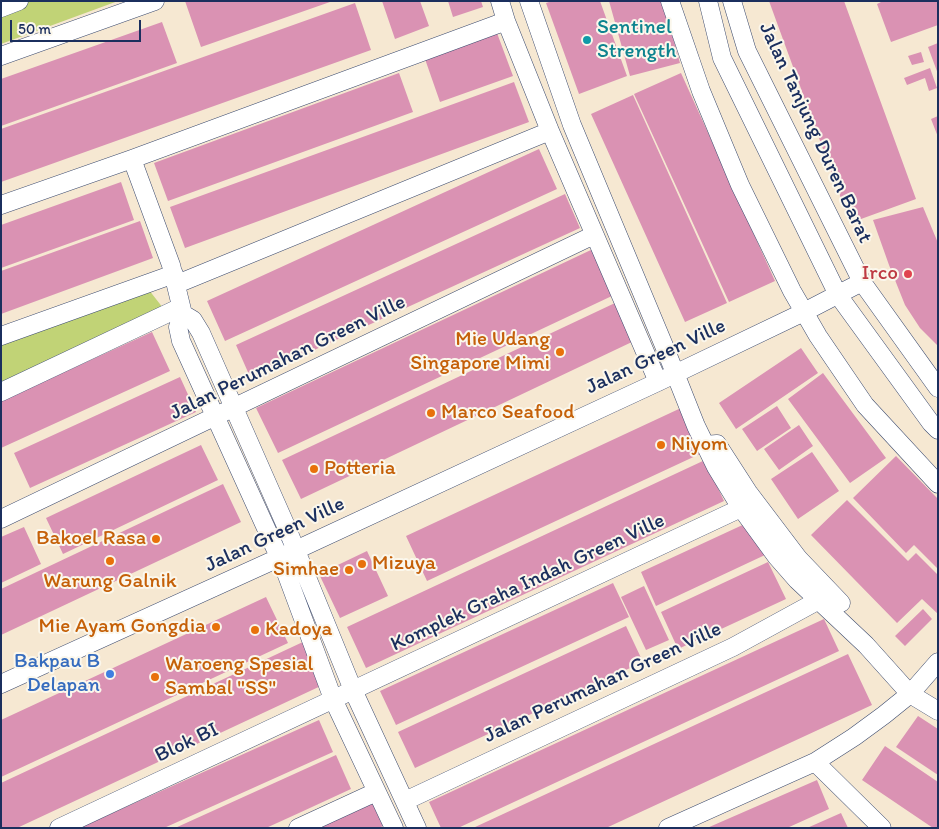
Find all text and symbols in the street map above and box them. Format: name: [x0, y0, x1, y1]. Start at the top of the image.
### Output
scale bar: [12, 10, 144, 42]
place label: Sentinel Strength: [597, 15, 676, 65]
street label: Jalan Tanjung Duren Barat: [753, 19, 877, 247]
text: 50 m: [18, 20, 51, 38]
marker: Sentinel Strength: [581, 34, 593, 46]
place label: Irco: [862, 261, 898, 287]
marker: Irco: [902, 268, 914, 280]
street label: Jalan Perumahan Green Ville: [166, 290, 410, 426]
street label: Jalan Green Ville: [582, 314, 730, 400]
place label: Mie Udang Singapore Mimi: [410, 327, 550, 377]
marker: Mie Udang Singapore Mimi: [554, 346, 566, 358]
place label: Marco Seafood: [441, 400, 574, 426]
marker: Marco Seafood: [425, 407, 437, 419]
place label: Niyom: [671, 432, 728, 458]
marker: Niyom: [655, 439, 667, 451]
place label: Potteria: [324, 456, 396, 482]
marker: Potteria: [308, 463, 320, 475]
street label: Jalan Green Ville: [201, 492, 349, 578]
street label: Komplek Graha Indah Green Ville: [387, 508, 669, 658]
place label: Bakoel Rasa: [36, 526, 146, 552]
marker: Bakoel Rasa: [150, 533, 162, 545]
place label: Mizuya: [372, 551, 436, 577]
marker: Warung Galnik: [104, 555, 116, 567]
place label: Simhae: [273, 557, 339, 583]
marker: Mizuya: [356, 558, 368, 570]
marker: Simhae: [343, 564, 355, 576]
place label: Warung Galnik: [43, 569, 177, 595]
place label: Mie Ayam Gongdia: [38, 614, 206, 640]
place label: Kadoya: [265, 617, 332, 643]
street label: Jalan Perumahan Green Ville: [480, 617, 726, 749]
marker: Mie Ayam Gongdia: [210, 621, 222, 633]
marker: Kadoya: [249, 624, 261, 636]
place label: Bakpau B Delapan: [14, 649, 100, 699]
place label: Waroeng Spesial Sambal "SS": [165, 652, 313, 702]
marker: Bakpau B Delapan: [104, 668, 116, 680]
marker: Waroeng Spesial Sambal "SS": [149, 671, 161, 683]
street label: Blok BI: [151, 717, 223, 769]

